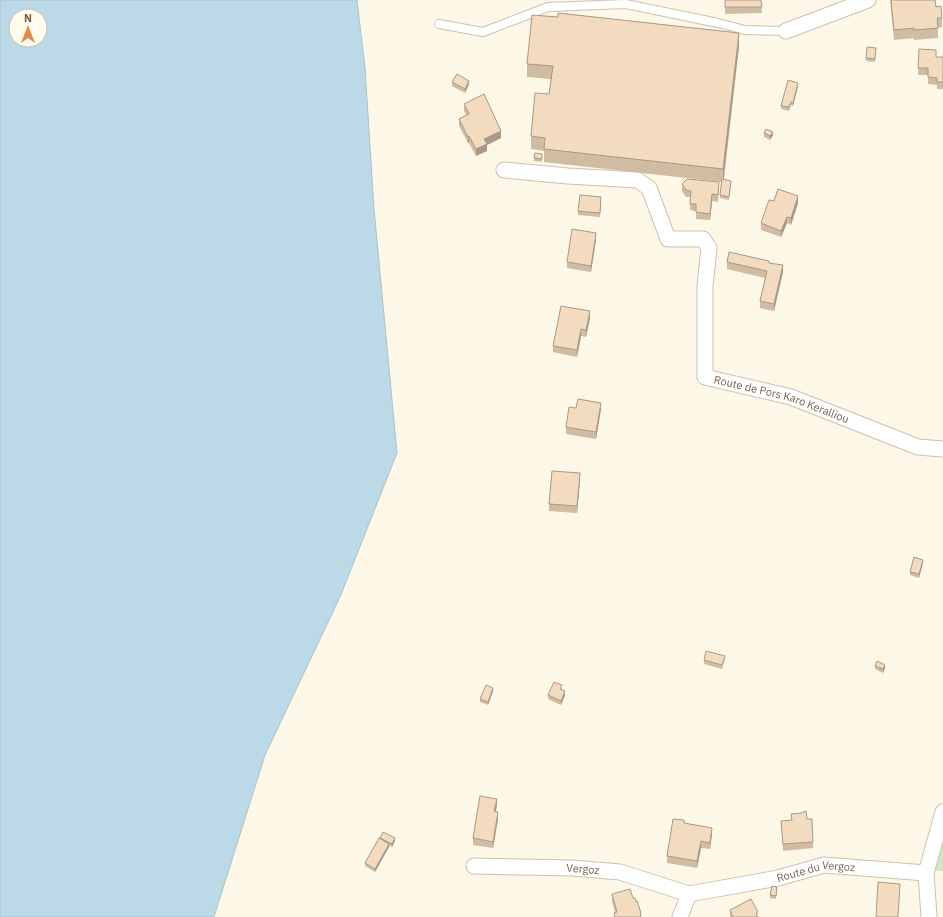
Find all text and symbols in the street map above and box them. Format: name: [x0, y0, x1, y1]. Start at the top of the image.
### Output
north arrow: [8, 8, 48, 48]
text: N: [24, 11, 32, 25]
street label: Route de Pors Karo Keralliou: [713, 372, 851, 426]
street label: Route du Vergoz: [775, 858, 856, 885]
street label: Vergoz: [566, 861, 600, 877]

